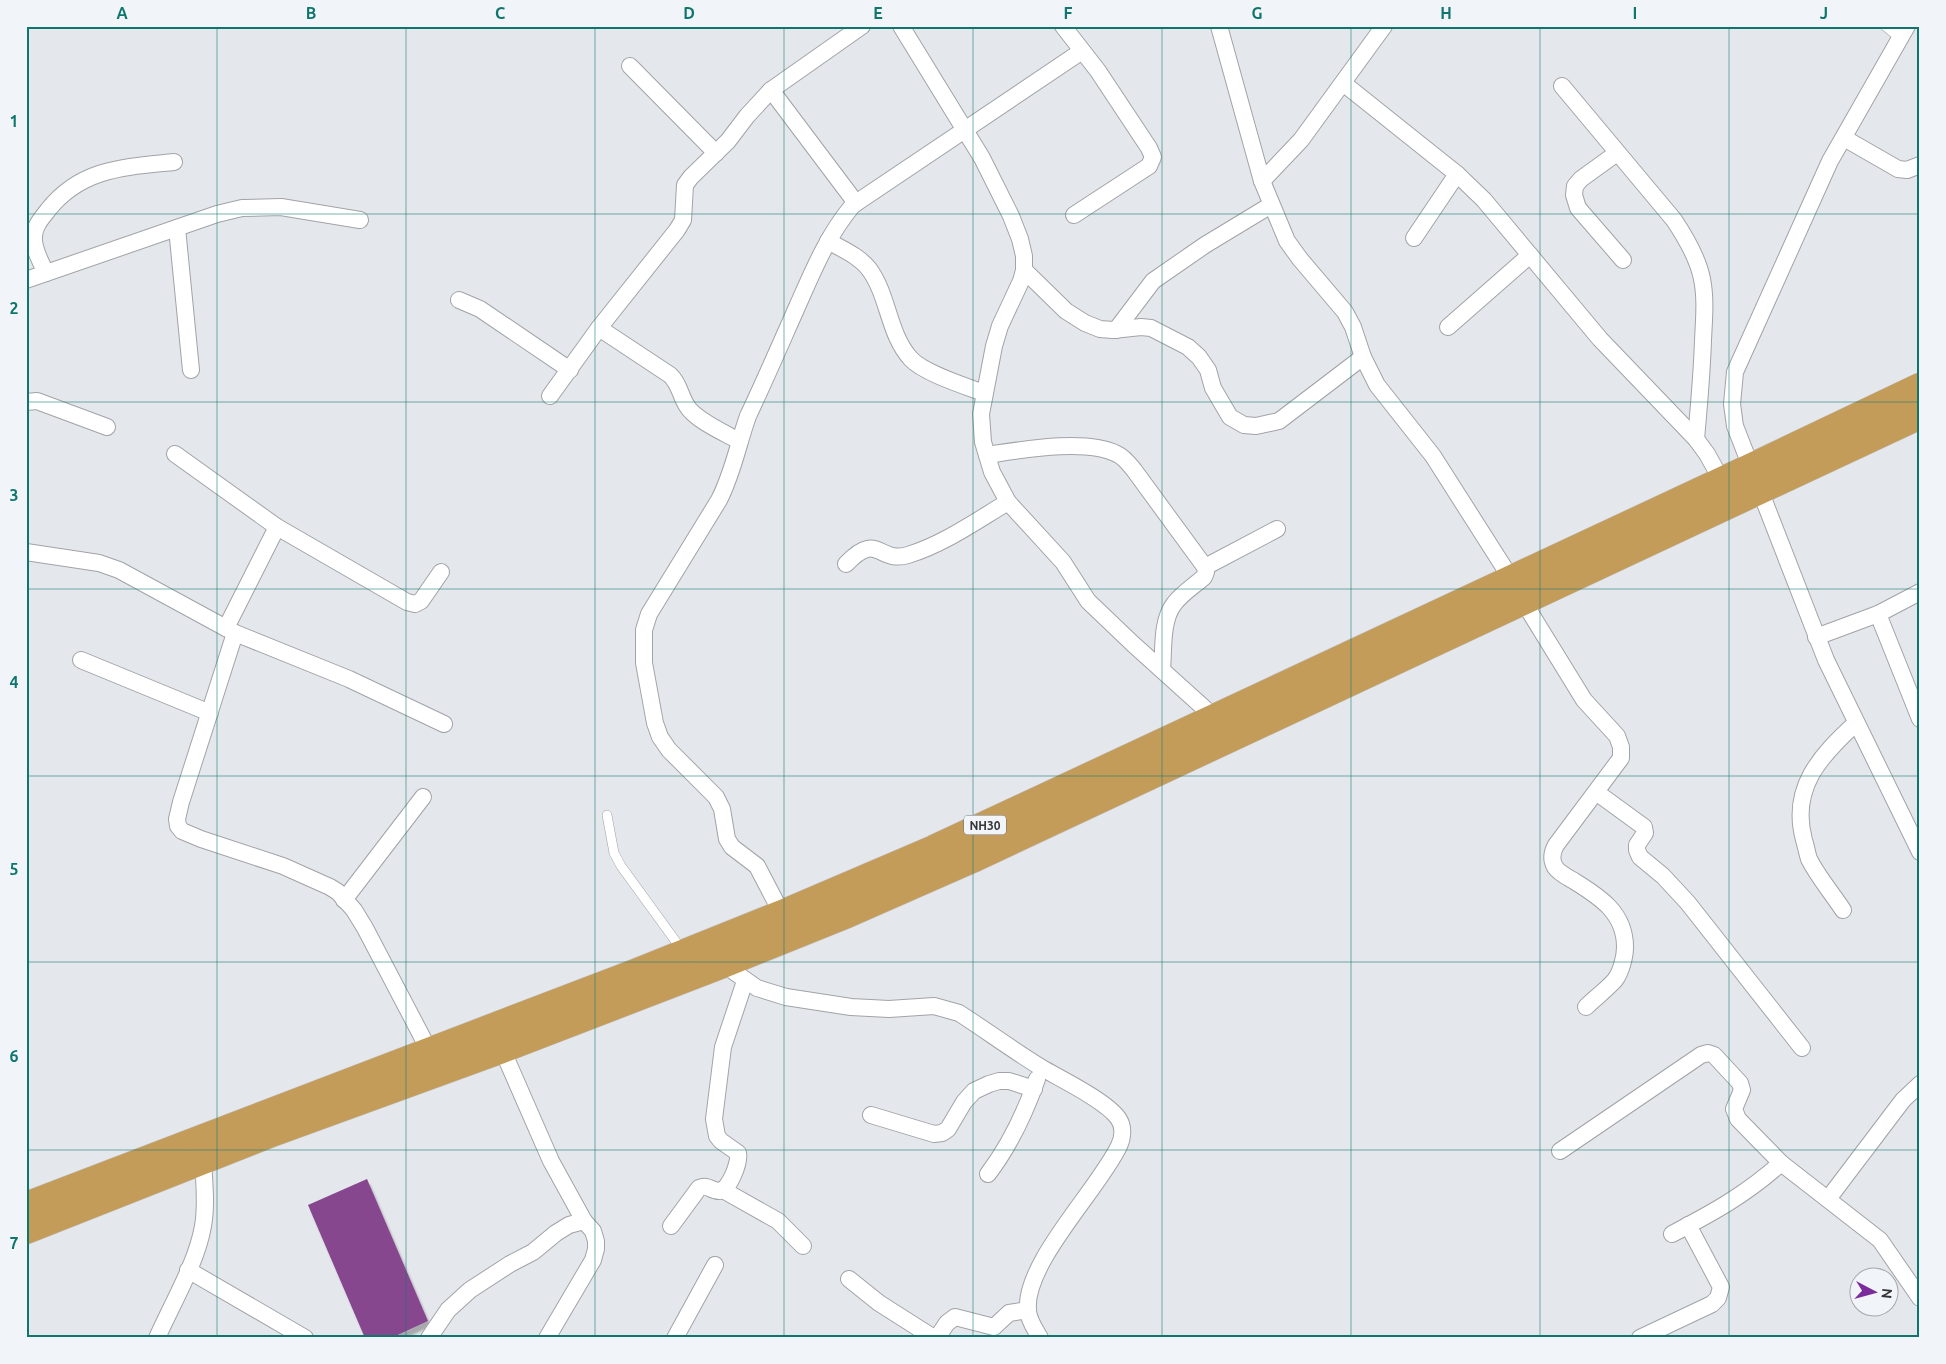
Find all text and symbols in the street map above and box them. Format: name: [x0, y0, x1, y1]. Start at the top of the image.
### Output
text: A: [116, 4, 128, 22]
text: B: [306, 4, 316, 22]
text: C: [495, 4, 505, 22]
text: D: [683, 4, 695, 22]
text: E: [873, 4, 883, 22]
text: F: [1064, 4, 1073, 22]
text: G: [1251, 4, 1263, 22]
text: H: [1440, 4, 1452, 22]
text: I: [1633, 4, 1637, 22]
text: J: [1820, 4, 1828, 22]
text: 1: [9, 112, 19, 130]
text: 2: [9, 299, 19, 317]
text: 3: [9, 486, 19, 504]
text: 4: [9, 673, 19, 691]
road number: NH30: [964, 816, 1006, 834]
text: 5: [9, 860, 19, 878]
text: 6: [9, 1047, 19, 1065]
text: 7: [9, 1234, 19, 1252]
north arrow: [1848, 1266, 1898, 1316]
text: N: [1878, 1287, 1895, 1299]

